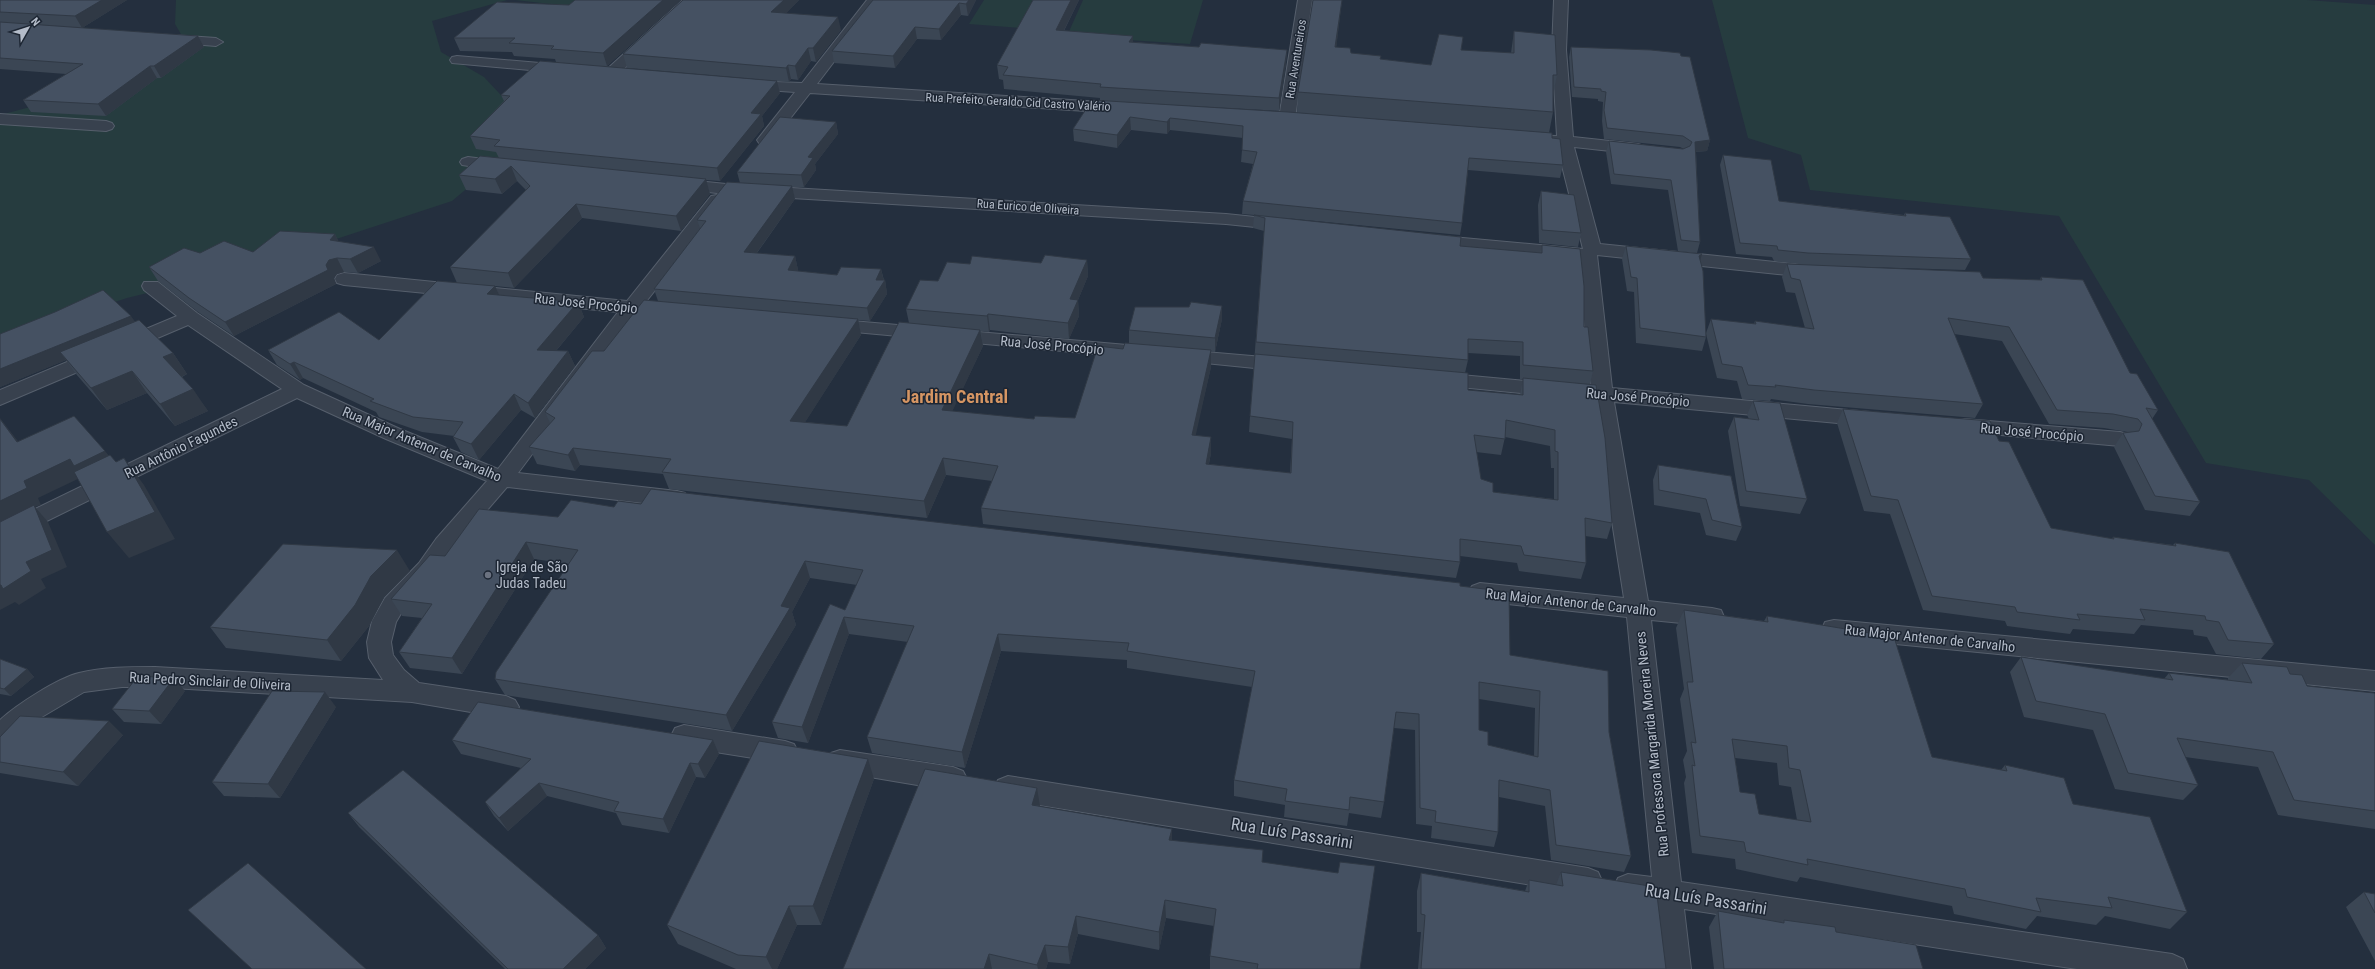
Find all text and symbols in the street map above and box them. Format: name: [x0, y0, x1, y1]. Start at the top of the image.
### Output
north arrow: [8, 8, 48, 48]
text: N: [28, 15, 43, 29]
street label: Rua Aventureiros: [1283, 18, 1309, 100]
street label: Rua Prefeito Geraldo Cid Castro Valério: [925, 90, 1111, 114]
street label: Rua Eurico de Oliveira: [976, 196, 1080, 218]
street label: Rua José Procópio: [534, 290, 638, 316]
street label: Rua José Procópio: [1000, 333, 1104, 357]
street label: Rua José Procópio: [1586, 385, 1690, 409]
district label: Jardim Central: [902, 386, 1008, 407]
street label: Rua Major Antenor de Carvalho: [340, 403, 504, 485]
street label: Rua Antônio Fagundes: [122, 413, 240, 481]
street label: Rua José Procópio: [1980, 420, 2084, 444]
place label: Igreja de São Judas Tadeu: [496, 559, 568, 591]
marker: Igreja de São Judas Tadeu: [483, 570, 493, 580]
street label: Rua Major Antenor de Carvalho: [1485, 585, 1657, 619]
street label: Rua Major Antenor de Carvalho: [1844, 621, 2016, 655]
street label: Rua Professora Margarida Moreira Neves: [1632, 631, 1672, 857]
street label: Rua Pedro Sinclair de Oliveira: [129, 669, 291, 693]
street label: Rua Luís Passarini: [1230, 813, 1354, 853]
street label: Rua Luís Passarini: [1644, 879, 1768, 919]

